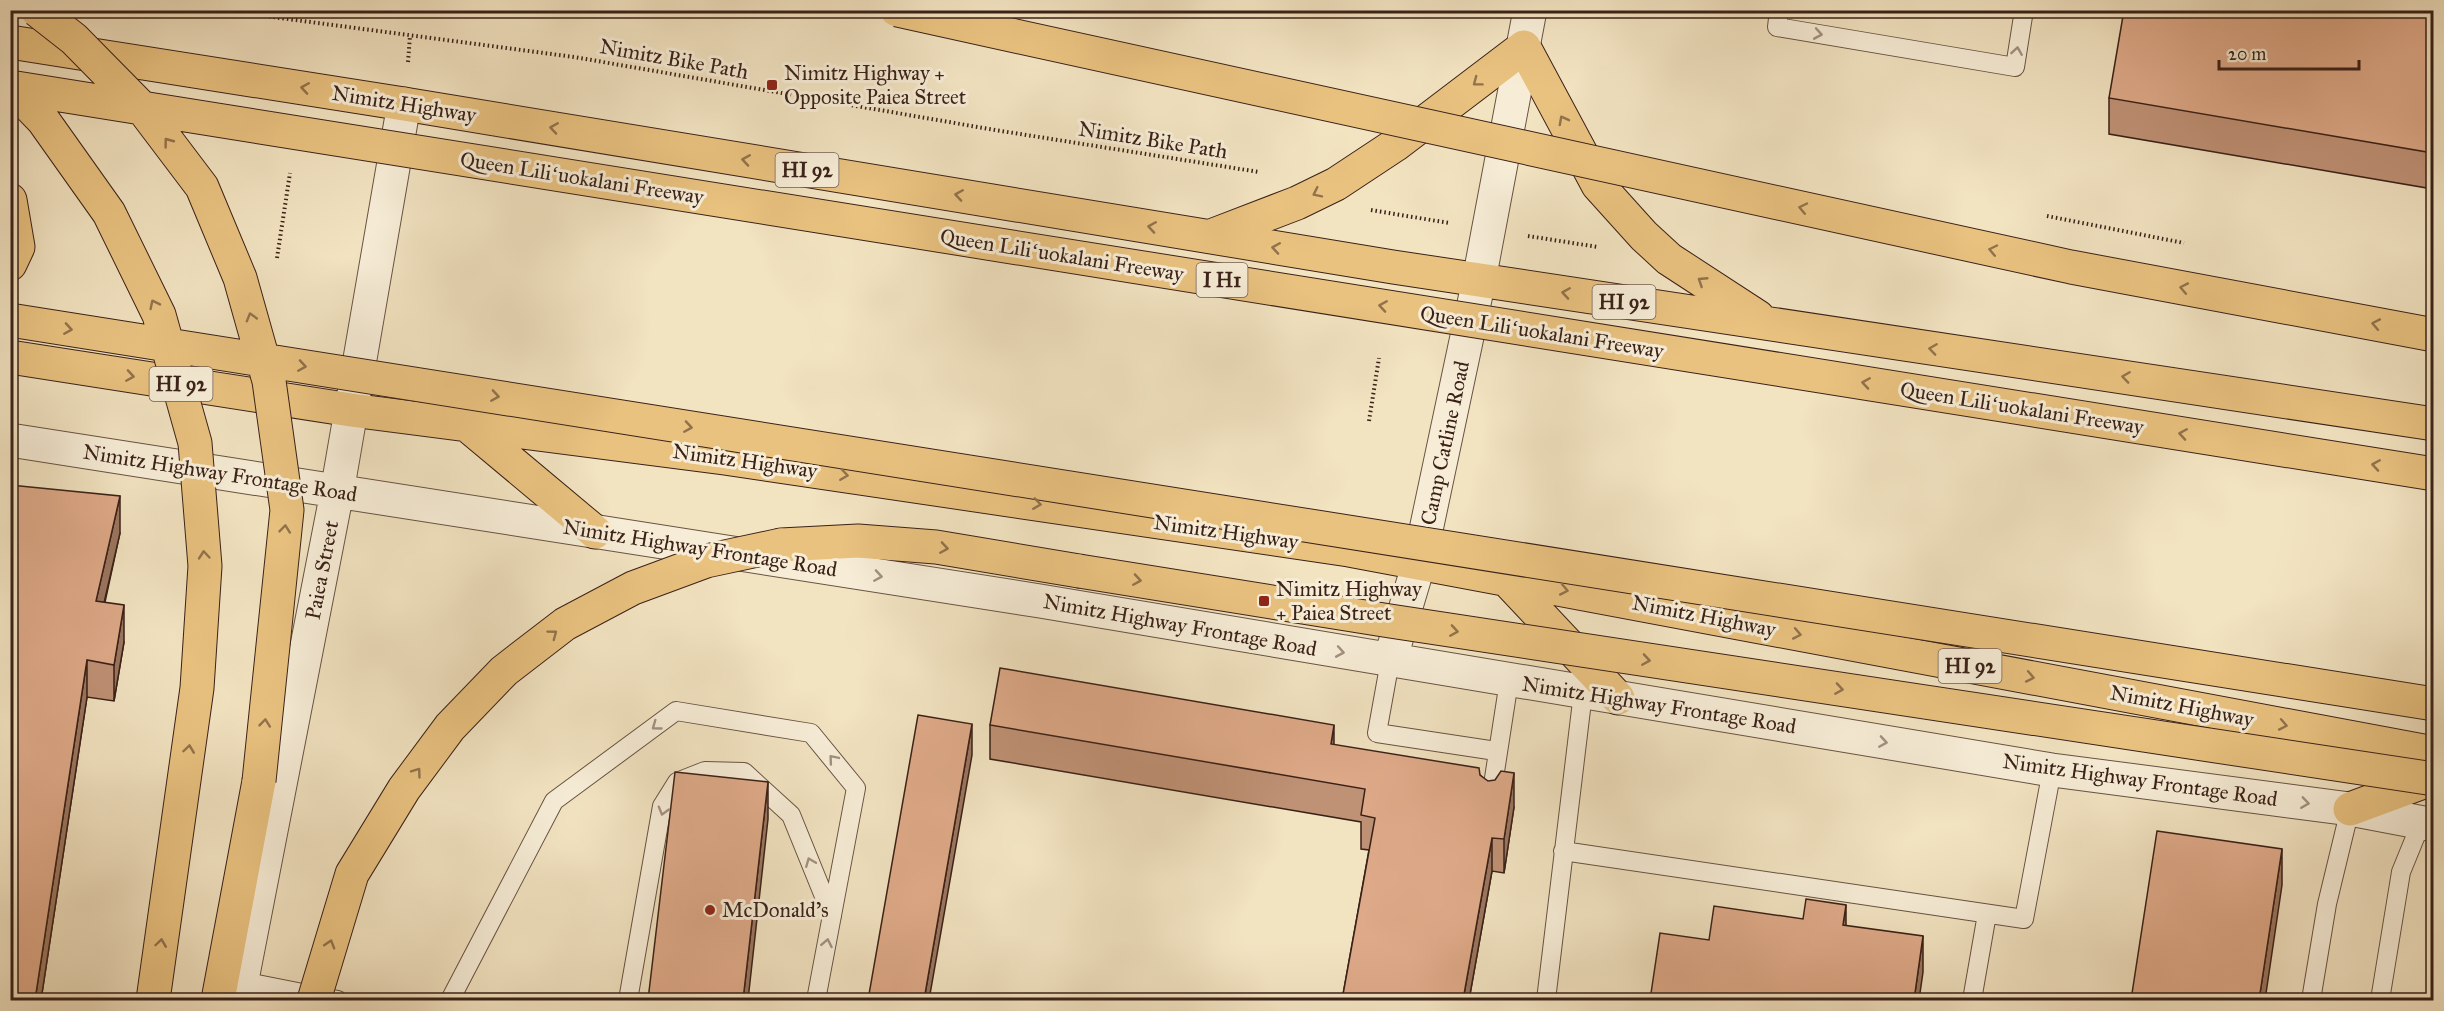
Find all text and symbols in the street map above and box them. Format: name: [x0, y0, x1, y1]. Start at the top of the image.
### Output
one-way arrow: [1813, 27, 1823, 40]
street label: Nimitz Bike Path: [598, 33, 751, 85]
scale bar: [2219, 33, 2358, 71]
text: 20 m: [2228, 43, 2266, 65]
one-way arrow: [2011, 46, 2023, 55]
place label: Nimitz Highway + Opposite Paiea Street: [784, 60, 967, 110]
one-way arrow: [1473, 75, 1484, 86]
marker: Nimitz Highway + Opposite Paiea Street: [765, 78, 779, 92]
street label: Nimitz Highway: [330, 80, 479, 128]
one-way arrow: [300, 83, 310, 95]
street label: Nimitz Bike Path: [1077, 115, 1230, 165]
one-way arrow: [1559, 116, 1570, 127]
one-way arrow: [549, 123, 559, 135]
one-way arrow: [164, 138, 175, 149]
street label: Queen Liliʻuokalani Freeway: [458, 146, 707, 210]
road number: HI 92: [776, 153, 838, 187]
one-way arrow: [742, 154, 752, 167]
one-way arrow: [1313, 185, 1324, 197]
one-way arrow: [955, 190, 964, 202]
one-way arrow: [1798, 202, 1808, 215]
one-way arrow: [1147, 221, 1157, 234]
street label: Queen Liliʻuokalani Freeway: [938, 223, 1187, 287]
one-way arrow: [1271, 242, 1281, 254]
one-way arrow: [1988, 244, 1998, 257]
road number: I H1: [1196, 263, 1248, 297]
one-way arrow: [1698, 277, 1709, 288]
one-way arrow: [2180, 282, 2190, 295]
road number: HI 92: [1592, 285, 1656, 319]
one-way arrow: [1561, 288, 1570, 300]
one-way arrow: [149, 299, 161, 310]
street label: Queen Liliʻuokalani Freeway: [1418, 300, 1667, 364]
one-way arrow: [1379, 301, 1388, 313]
one-way arrow: [246, 312, 258, 323]
one-way arrow: [2371, 318, 2381, 331]
one-way arrow: [64, 323, 73, 335]
one-way arrow: [1928, 343, 1938, 355]
street label: Camp Catline Road: [1415, 358, 1475, 528]
one-way arrow: [297, 359, 307, 372]
road number: HI 92: [150, 367, 213, 401]
one-way arrow: [125, 369, 135, 382]
one-way arrow: [2121, 372, 2130, 384]
street label: Queen Liliʻuokalani Freeway: [1898, 376, 2147, 440]
one-way arrow: [1862, 378, 1871, 390]
one-way arrow: [490, 390, 500, 402]
one-way arrow: [683, 420, 692, 432]
one-way arrow: [2179, 428, 2189, 441]
street label: Nimitz Highway Frontage Road: [81, 438, 360, 508]
street label: Nimitz Highway: [671, 438, 820, 484]
one-way arrow: [2371, 459, 2381, 472]
one-way arrow: [839, 469, 848, 481]
one-way arrow: [1032, 498, 1041, 510]
street label: Nimitz Highway: [1152, 509, 1301, 555]
street label: Nimitz Highway Frontage Road: [561, 513, 840, 583]
street label: Paiea Street: [300, 518, 344, 622]
one-way arrow: [278, 525, 291, 534]
one-way arrow: [940, 542, 949, 554]
one-way arrow: [198, 551, 211, 560]
one-way arrow: [873, 569, 883, 581]
one-way arrow: [1131, 573, 1141, 586]
place label: Nimitz Highway + Paiea Street: [1276, 576, 1423, 626]
one-way arrow: [1559, 583, 1569, 596]
street label: Nimitz Highway Frontage Road: [1041, 588, 1319, 662]
street label: Nimitz Highway: [1630, 589, 1779, 643]
marker: Nimitz Highway + Paiea Street: [1257, 594, 1271, 608]
one-way arrow: [1448, 624, 1458, 637]
one-way arrow: [1792, 627, 1802, 640]
one-way arrow: [546, 630, 557, 641]
one-way arrow: [1334, 645, 1344, 658]
road number: HI 92: [1938, 649, 2002, 683]
one-way arrow: [1642, 654, 1651, 666]
street label: Nimitz Highway Frontage Road: [1520, 670, 1799, 740]
one-way arrow: [2025, 671, 2034, 683]
street label: Nimitz Highway: [2108, 679, 2257, 733]
one-way arrow: [1835, 683, 1844, 695]
one-way arrow: [2278, 718, 2288, 731]
one-way arrow: [258, 719, 271, 728]
one-way arrow: [652, 719, 663, 730]
one-way arrow: [1878, 735, 1888, 748]
one-way arrow: [182, 745, 194, 754]
street label: Nimitz Highway Frontage Road: [2001, 748, 2280, 812]
one-way arrow: [829, 755, 840, 766]
one-way arrow: [410, 767, 421, 778]
one-way arrow: [2300, 797, 2309, 809]
one-way arrow: [657, 806, 670, 816]
one-way arrow: [805, 857, 817, 868]
place label: McDonald's: [722, 897, 829, 923]
marker: McDonald's: [703, 903, 717, 917]
one-way arrow: [155, 938, 167, 947]
one-way arrow: [820, 938, 833, 948]
one-way arrow: [323, 940, 336, 950]

